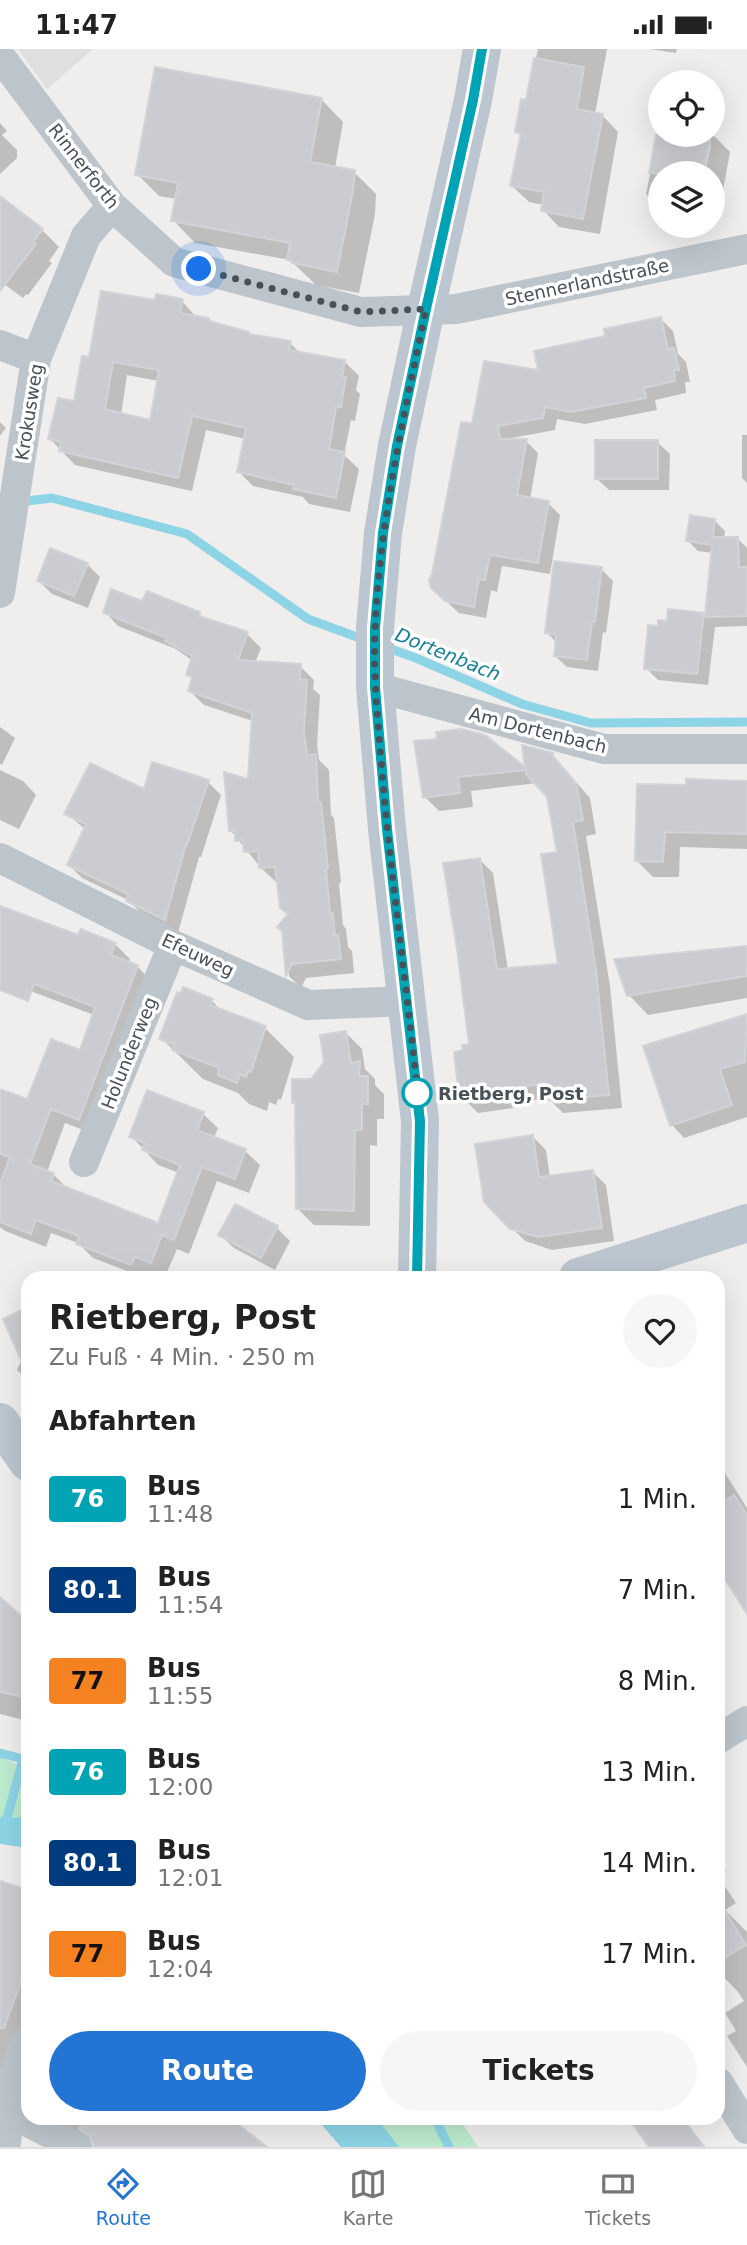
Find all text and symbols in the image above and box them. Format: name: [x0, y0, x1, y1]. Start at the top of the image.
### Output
text: 11:47: [35, 10, 118, 40]
map controls: [648, 70, 725, 238]
button: locate: [648, 70, 725, 147]
street label: Rinnerforth: [44, 119, 124, 213]
button: layers: [648, 161, 725, 238]
your location: [181, 251, 216, 286]
street label: Stennerlandstraße: [503, 254, 671, 310]
street label: Krokusweg: [11, 362, 47, 462]
water label: Dortenbach: [392, 623, 504, 685]
street label: Am Dortenbach: [467, 703, 609, 757]
street label: Efeuweg: [158, 929, 238, 981]
street label: Holunderweg: [97, 994, 161, 1112]
marker: Rietberg, Post: [402, 1078, 432, 1108]
place label: Rietberg, Post: [438, 1083, 584, 1104]
button: heart: [623, 1294, 697, 1368]
text: Rietberg, Post: [49, 1298, 316, 1337]
text: Zu Fuß · 4 Min. · 250 m: [49, 1344, 315, 1370]
text: Abfahrten: [49, 1406, 197, 1436]
text: Bus: [147, 1471, 201, 1501]
text: 1 Min.: [618, 1484, 697, 1514]
text: 76: [71, 1485, 104, 1513]
text: 11:48: [147, 1501, 213, 1527]
text: Bus: [157, 1562, 211, 1592]
text: 7 Min.: [618, 1575, 697, 1605]
text: 80.1: [63, 1576, 122, 1604]
text: 11:54: [157, 1592, 224, 1618]
text: Bus: [147, 1653, 201, 1683]
text: 8 Min.: [618, 1666, 697, 1696]
text: 77: [71, 1667, 104, 1695]
text: 11:55: [147, 1683, 213, 1709]
text: Bus: [147, 1744, 201, 1774]
text: 13 Min.: [601, 1757, 697, 1787]
text: 76: [71, 1758, 104, 1786]
text: 12:00: [147, 1774, 213, 1800]
text: Bus: [157, 1835, 211, 1865]
text: 14 Min.: [601, 1848, 697, 1878]
text: 80.1: [63, 1849, 122, 1877]
text: 12:01: [157, 1865, 224, 1891]
text: Bus: [147, 1926, 201, 1956]
text: 17 Min.: [601, 1939, 697, 1969]
text: 77: [71, 1940, 104, 1968]
text: 12:04: [147, 1956, 213, 1982]
button: Route: [49, 2031, 366, 2111]
button: Tickets: [380, 2031, 697, 2111]
tab: Route: [96, 2165, 151, 2229]
tab: Karte: [343, 2165, 393, 2229]
tab: Tickets: [585, 2165, 651, 2229]

